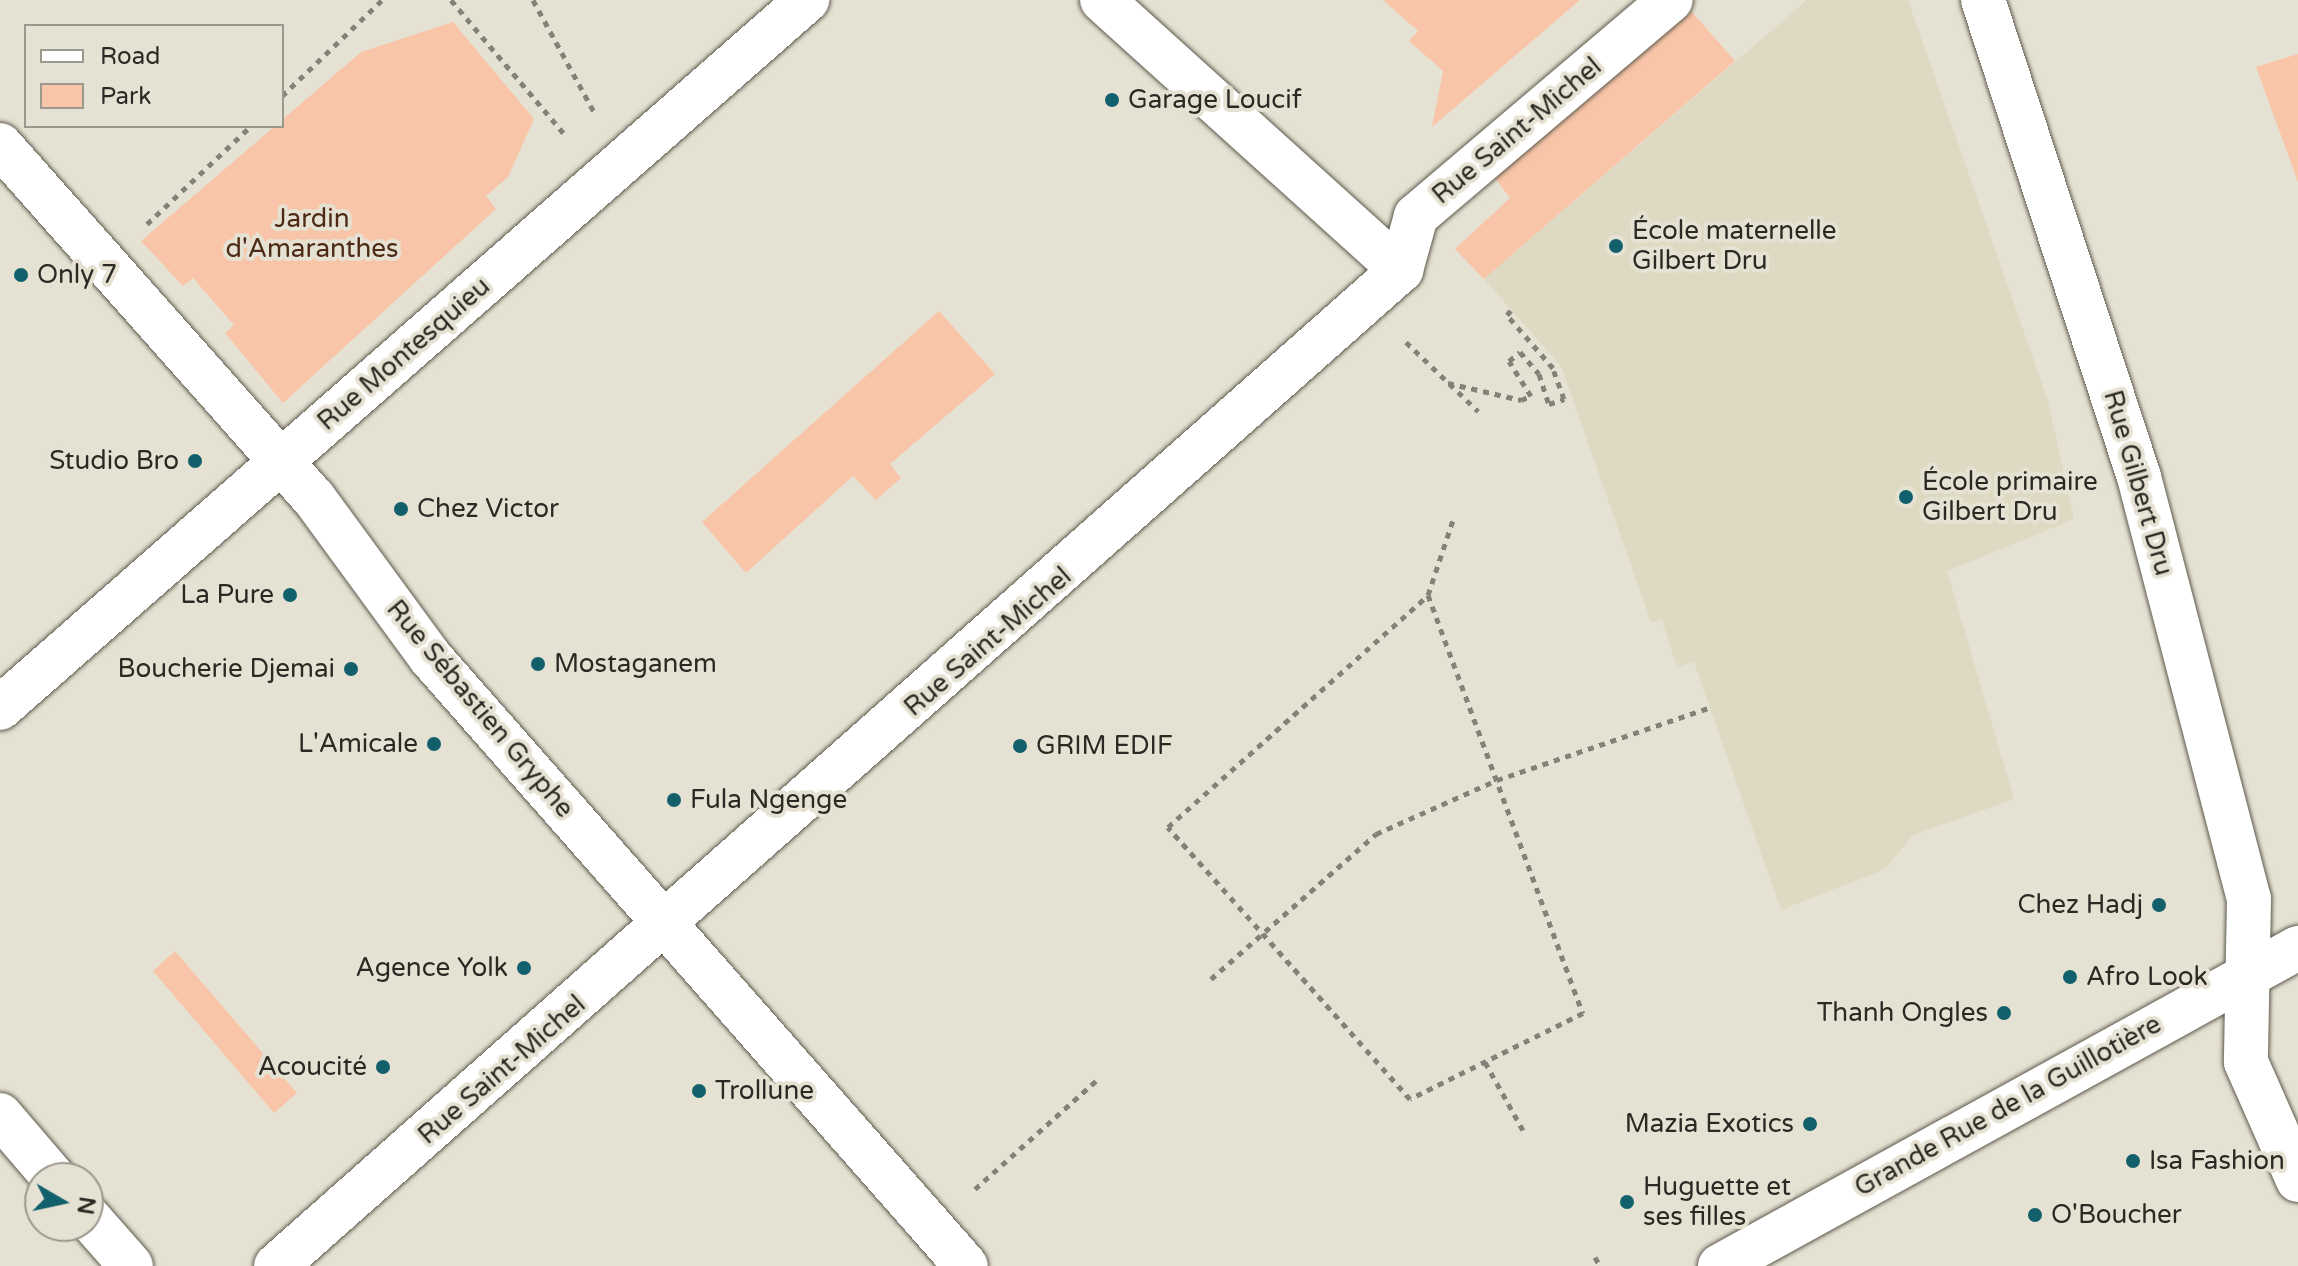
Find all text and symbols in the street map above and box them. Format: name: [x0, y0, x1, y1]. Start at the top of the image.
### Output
legend: [24, 24, 284, 128]
text: Road: [100, 42, 160, 71]
street label: Rue Saint-Michel: [1426, 51, 1608, 211]
text: Park: [100, 82, 151, 111]
place label: Garage Loucif: [1128, 84, 1302, 116]
marker: Garage Loucif: [1103, 91, 1121, 109]
park label: Jardin d'Amaranthes: [226, 203, 398, 264]
place label: École maternelle Gilbert Dru: [1632, 215, 1837, 276]
marker: École maternelle Gilbert Dru: [1607, 237, 1625, 255]
place label: Only 7: [37, 259, 117, 291]
marker: Only 7: [12, 266, 30, 284]
street label: Rue Montesquieu: [311, 271, 497, 437]
street label: Rue Gilbert Dru: [2097, 387, 2179, 579]
place label: Studio Bro: [49, 445, 179, 477]
marker: Studio Bro: [186, 452, 204, 470]
place label: École primaire Gilbert Dru: [1922, 466, 2098, 528]
marker: École primaire Gilbert Dru: [1897, 488, 1915, 506]
place label: Chez Victor: [417, 493, 559, 525]
marker: Chez Victor: [392, 500, 410, 518]
street label: Rue Saint-Michel: [898, 561, 1078, 723]
place label: La Pure: [180, 579, 274, 611]
marker: La Pure: [281, 586, 299, 604]
street label: Rue Sébastien Gryphe: [380, 594, 580, 824]
place label: Mostaganem: [554, 648, 717, 680]
place label: Boucherie Djemai: [118, 653, 335, 685]
marker: Mostaganem: [529, 655, 547, 673]
marker: Boucherie Djemai: [342, 660, 360, 678]
place label: L'Amicale: [298, 728, 418, 760]
place label: GRIM EDIF: [1036, 730, 1173, 762]
marker: L'Amicale: [425, 735, 443, 753]
marker: GRIM EDIF: [1011, 737, 1029, 755]
place label: Fula Ngenge: [690, 784, 847, 816]
marker: Fula Ngenge: [665, 791, 683, 809]
place label: Chez Hadj: [2017, 889, 2143, 921]
marker: Chez Hadj: [2150, 896, 2168, 914]
place label: Agence Yolk: [356, 952, 508, 984]
marker: Agence Yolk: [515, 959, 533, 977]
place label: Afro Look: [2086, 961, 2208, 993]
marker: Afro Look: [2061, 968, 2079, 986]
street label: Rue Saint-Michel: [412, 989, 592, 1151]
place label: Thanh Ongles: [1817, 997, 1988, 1029]
marker: Thanh Ongles: [1995, 1004, 2013, 1022]
street label: Grande Rue de la Guillotière: [1849, 1009, 2167, 1203]
place label: Acoucité: [258, 1051, 367, 1083]
marker: Acoucité: [374, 1058, 392, 1076]
place label: Trollune: [715, 1075, 814, 1107]
marker: Trollune: [690, 1082, 708, 1100]
place label: Mazia Exotics: [1625, 1108, 1794, 1140]
marker: Mazia Exotics: [1801, 1115, 1819, 1133]
place label: Isa Fashion: [2149, 1145, 2285, 1177]
marker: Isa Fashion: [2124, 1152, 2142, 1170]
north arrow: [24, 1162, 104, 1242]
place label: Huguette et ses filles: [1643, 1171, 1791, 1232]
marker: Huguette et ses filles: [1618, 1193, 1636, 1211]
text: N: [72, 1195, 100, 1216]
place label: O'Boucher: [2051, 1199, 2182, 1231]
marker: O'Boucher: [2026, 1206, 2044, 1224]

